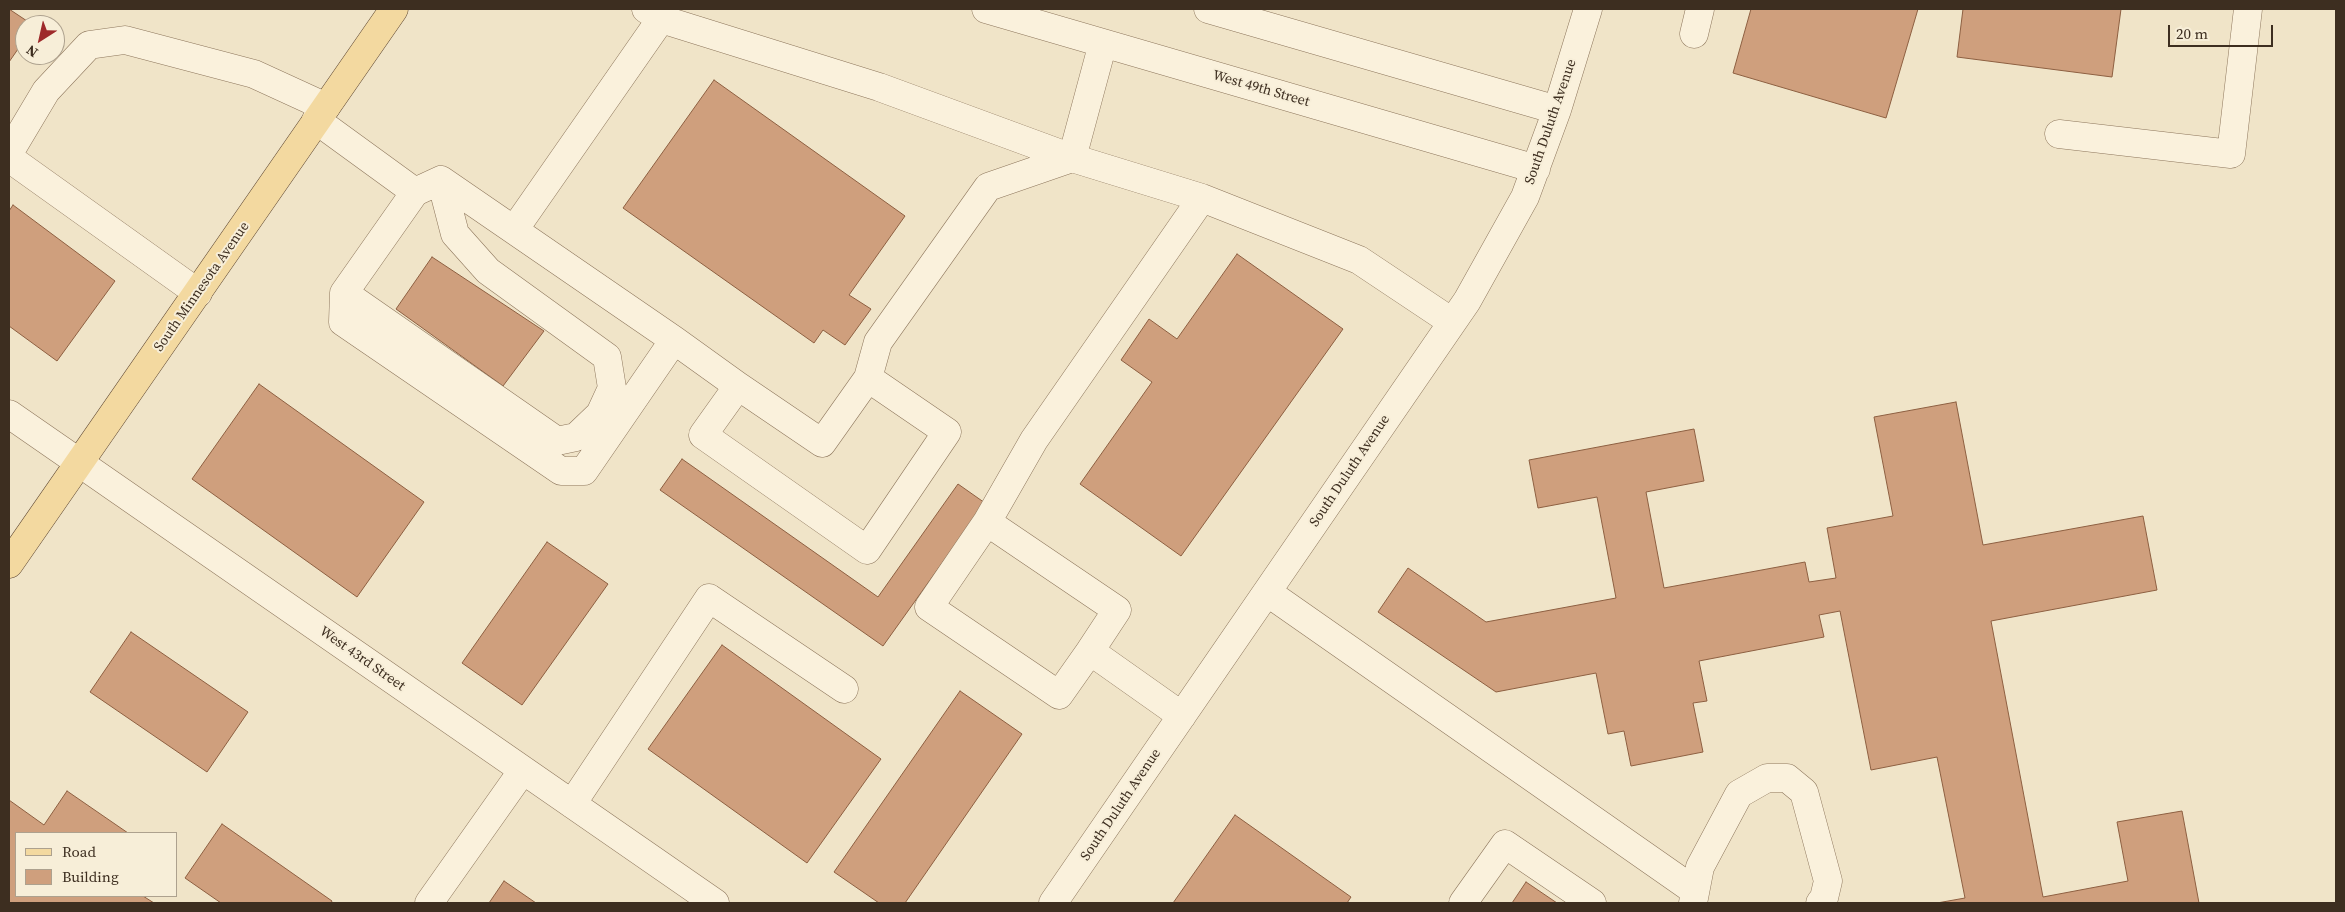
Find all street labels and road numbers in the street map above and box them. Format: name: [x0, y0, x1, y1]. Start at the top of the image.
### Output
street label: South Duluth Avenue: [1522, 57, 1580, 187]
street label: West 49th Street: [1211, 67, 1311, 111]
street label: South Minnesota Avenue: [151, 219, 253, 355]
street label: South Duluth Avenue: [1306, 412, 1394, 530]
street label: West 43rd Street: [316, 623, 408, 695]
street label: South Duluth Avenue: [1077, 746, 1165, 864]

